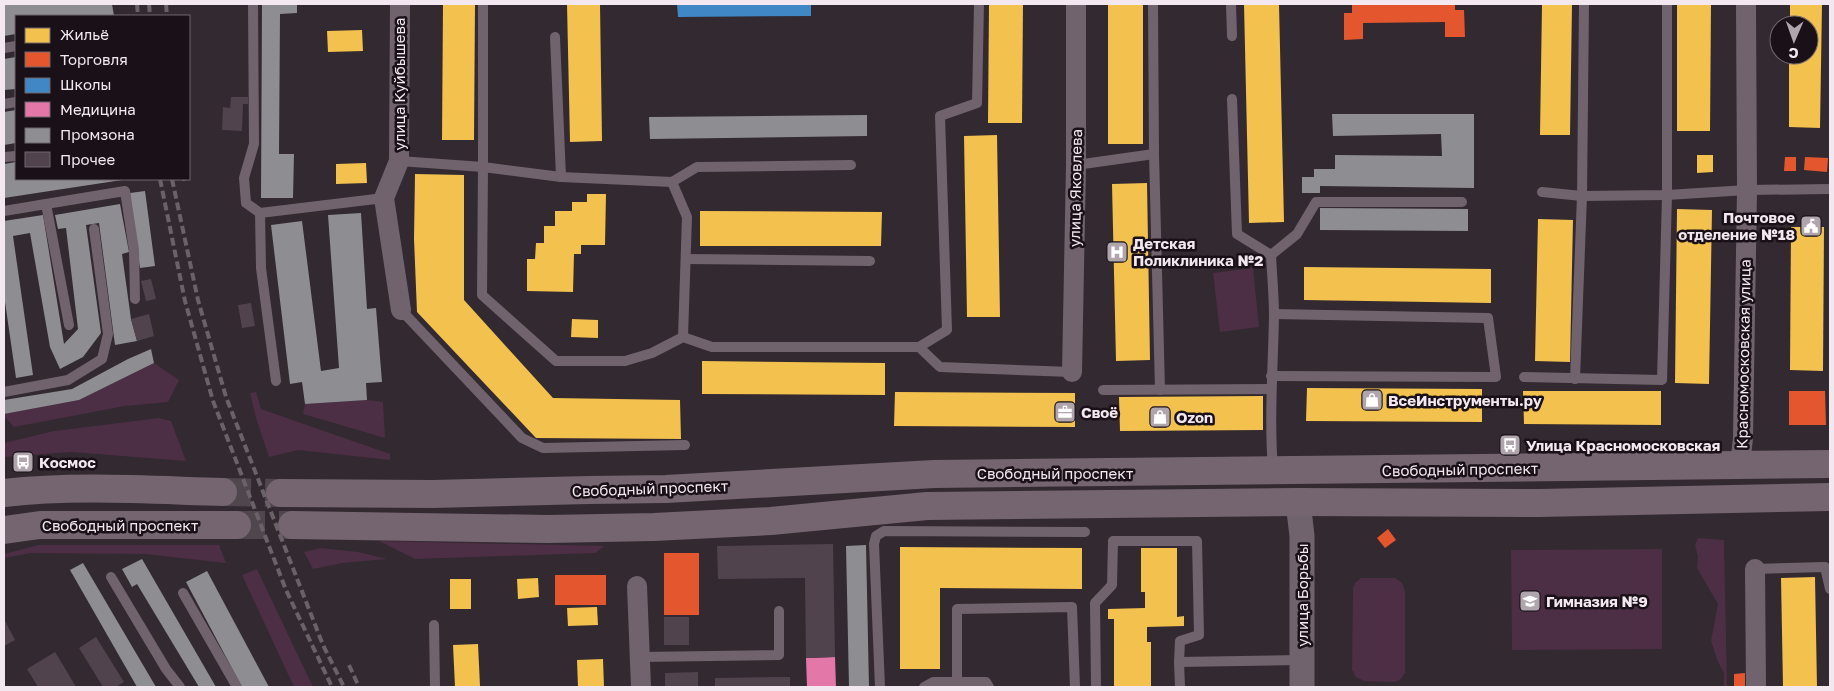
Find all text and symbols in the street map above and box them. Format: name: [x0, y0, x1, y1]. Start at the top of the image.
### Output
legend: [15, 15, 190, 180]
north arrow: [1769, 15, 1819, 65]
street label: улица Куйбышева: [390, 18, 408, 150]
text: Жильё: [60, 25, 109, 43]
text: С: [1788, 45, 1799, 62]
text: Торговля: [60, 50, 128, 68]
text: Школы: [60, 75, 111, 93]
text: Медицина: [60, 100, 136, 118]
text: Промзона: [60, 125, 135, 143]
street label: улица Яковлева: [1065, 129, 1085, 247]
text: Прочее: [60, 150, 116, 168]
place label: Почтовое отделение №18: [1678, 208, 1795, 243]
public building icon: Почтовое отделение №18: [1799, 214, 1823, 238]
place label: Детская Поликлиника №2: [1133, 234, 1263, 269]
hospital icon: Детская Поликлиника №2: [1105, 240, 1129, 264]
street label: Красномосковская улица: [1732, 259, 1754, 449]
shop icon: ВсеИнструменты.ру: [1360, 388, 1384, 412]
place label: ВсеИнструменты.ру: [1388, 391, 1542, 409]
office icon: Своё: [1053, 400, 1077, 424]
place label: Своё: [1081, 403, 1118, 421]
shop icon: Ozon: [1148, 405, 1172, 429]
place label: Ozon: [1176, 408, 1213, 426]
bus stop icon: Улица Красномосковская: [1498, 433, 1522, 457]
place label: Улица Красномосковская: [1526, 436, 1721, 454]
bus stop icon: Космос: [11, 450, 35, 474]
place label: Космос: [39, 453, 96, 471]
street label: Свободный проспект: [1382, 459, 1539, 479]
street label: Свободный проспект: [977, 464, 1134, 482]
street label: Свободный проспект: [571, 476, 729, 500]
street label: Свободный проспект: [42, 516, 199, 534]
street label: улица Борьбы: [1293, 543, 1311, 647]
school or university icon: Гимназия №9: [1518, 589, 1542, 613]
place label: Гимназия №9: [1546, 592, 1648, 610]

